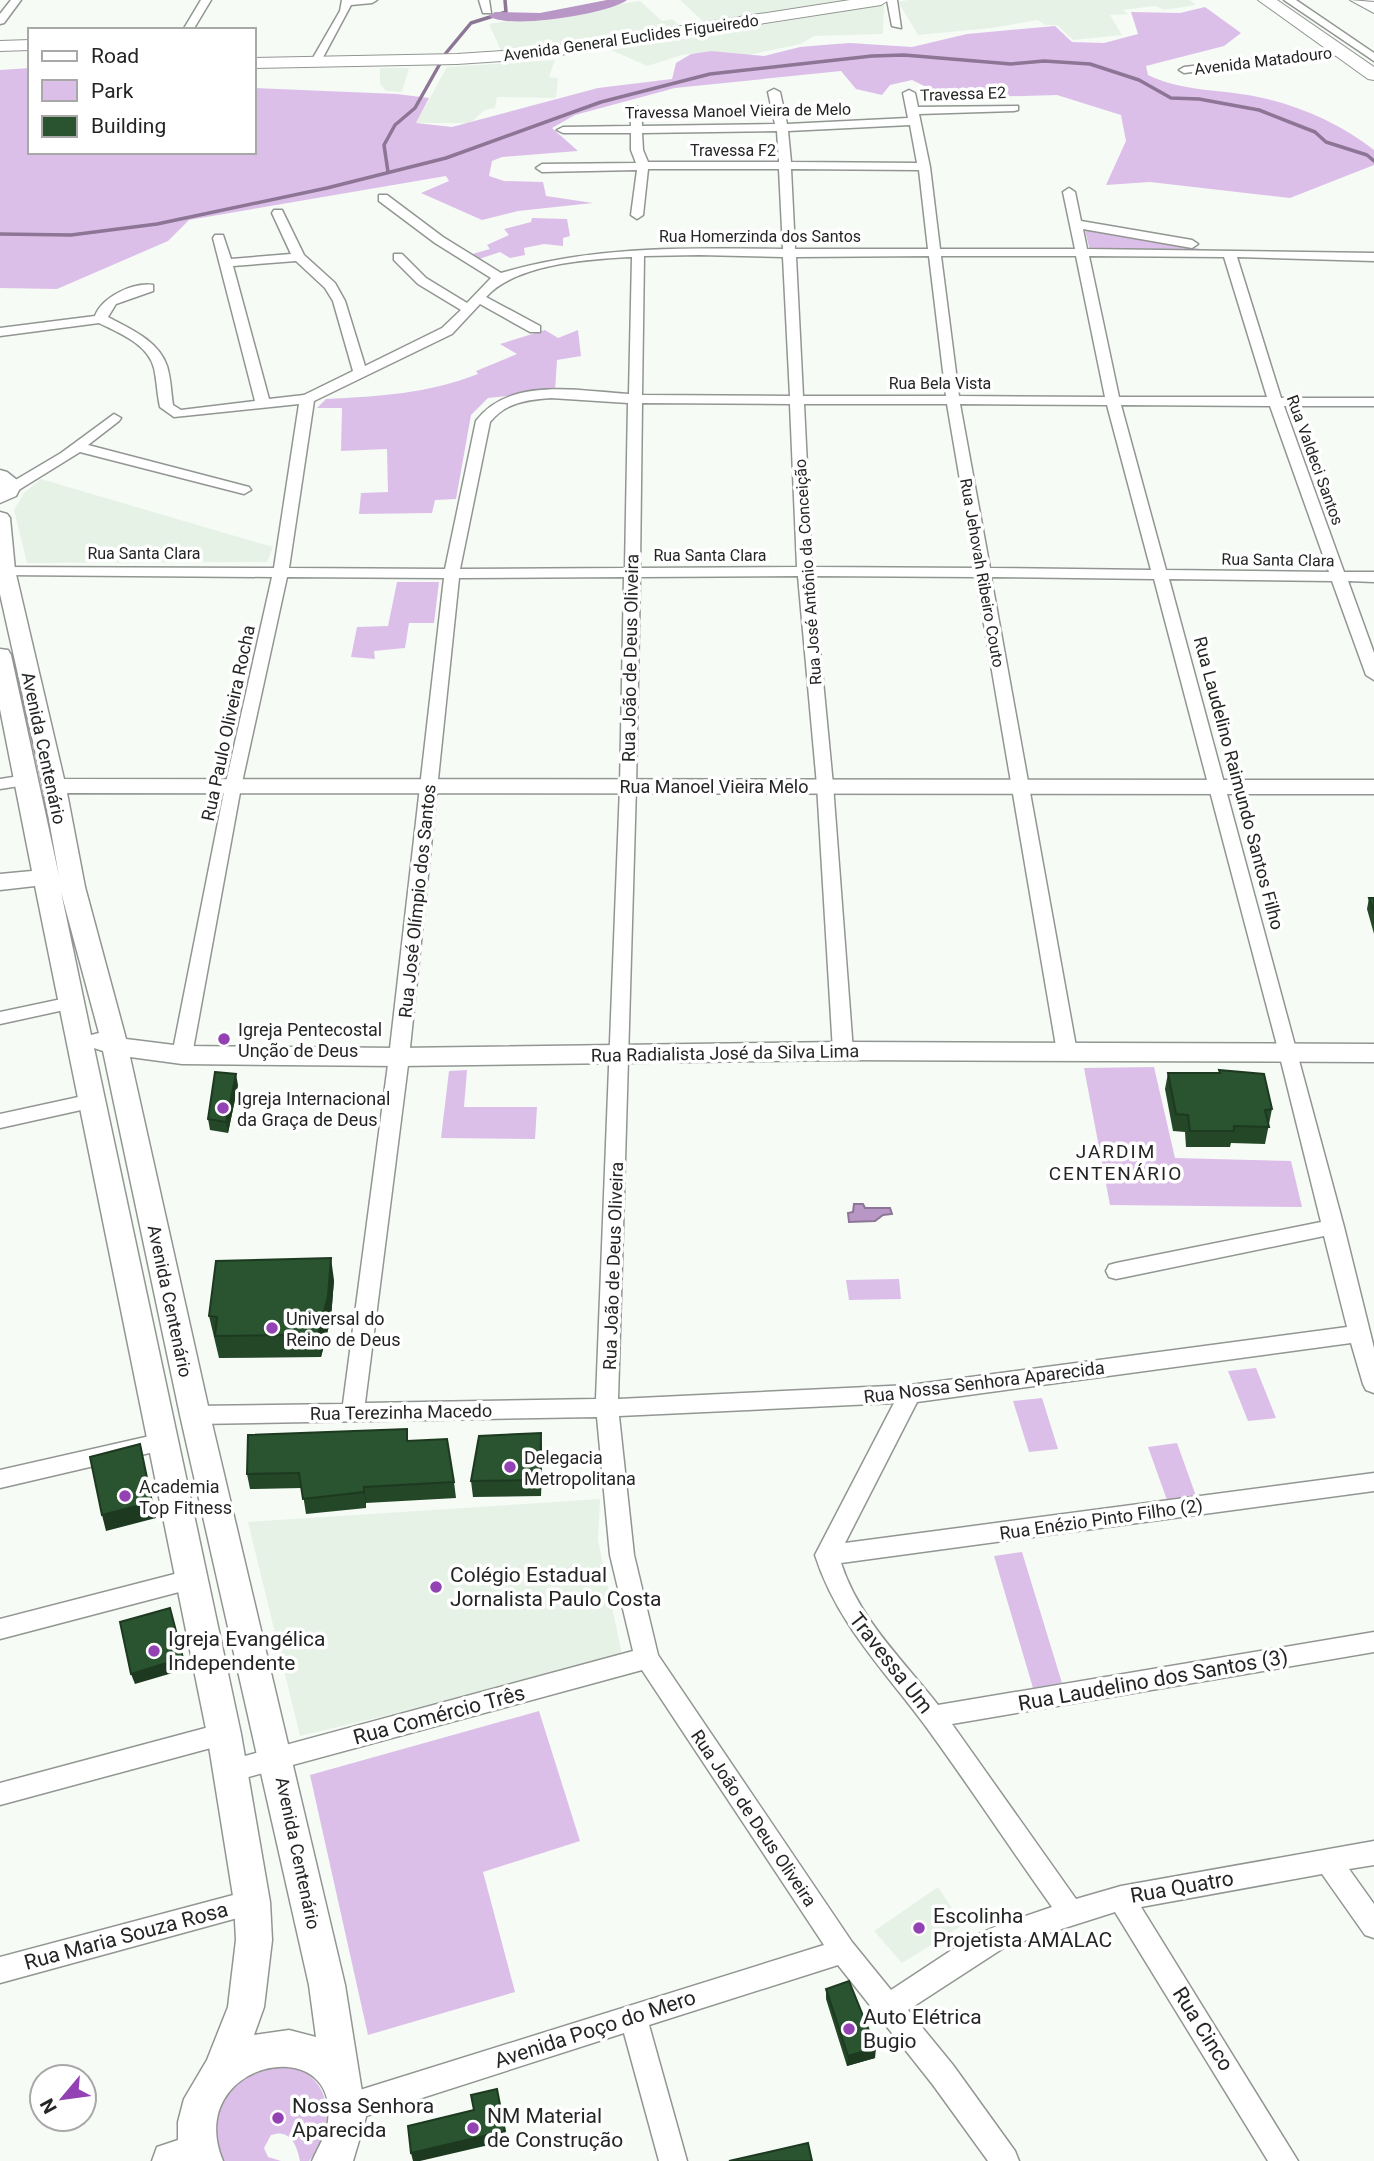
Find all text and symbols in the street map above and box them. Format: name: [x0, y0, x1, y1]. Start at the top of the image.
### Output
street label: Avenida General Euclides Figueiredo: [502, 11, 760, 65]
legend: [28, 28, 256, 154]
street label: Avenida Matadouro: [1193, 43, 1333, 79]
text: Road: [91, 44, 139, 68]
text: Park: [91, 79, 134, 103]
street label: Travessa E2: [920, 83, 1006, 105]
street label: Travessa Manoel Vieira de Melo: [625, 100, 851, 122]
text: Building: [91, 114, 166, 138]
street label: Travessa F2: [690, 141, 776, 160]
street label: Rua Homerzinda dos Santos: [659, 227, 861, 246]
street label: Rua Bela Vista: [889, 374, 991, 393]
street label: Rua Valdeci Santos: [1283, 392, 1347, 528]
street label: Rua José Antônio da Conceição: [791, 458, 825, 686]
street label: Rua Jehovah Ribeiro Couto: [956, 477, 1008, 669]
street label: Rua Santa Clara: [87, 544, 201, 563]
street label: Rua Santa Clara: [653, 546, 767, 565]
street label: Rua Santa Clara: [1221, 550, 1335, 570]
street label: Rua João de Deus Oliveira: [618, 554, 642, 762]
street label: Rua Paulo Oliveira Rocha: [197, 623, 259, 823]
street label: Rua Laudelino Raimundo Santos Filho: [1190, 634, 1288, 932]
street label: Avenida Centenário: [18, 670, 70, 826]
street label: Rua Manoel Vieira Melo: [619, 776, 809, 797]
street label: Rua José Olímpio dos Santos: [394, 783, 440, 1019]
place label: Igreja Pentecostal Unção de Deus: [238, 1019, 382, 1061]
marker: Igreja Pentecostal Unção de Deus: [216, 1031, 232, 1047]
street label: Rua Radialista José da Silva Lima: [591, 1040, 859, 1066]
place label: Igreja Internacional da Graça de Deus: [237, 1088, 390, 1130]
marker: Igreja Internacional da Graça de Deus: [215, 1100, 231, 1116]
district label: JARDIM CENTENÁRIO: [1049, 1140, 1183, 1185]
street label: Rua João de Deus Oliveira: [599, 1162, 627, 1370]
street label: Avenida Centenário: [144, 1223, 196, 1379]
place label: Universal do Reino de Deus: [286, 1308, 400, 1350]
marker: Universal do Reino de Deus: [264, 1320, 280, 1336]
street label: Rua Nossa Senhora Aparecida: [862, 1357, 1106, 1407]
street label: Rua Terezinha Macedo: [310, 1400, 492, 1424]
place label: Delegacia Metropolitana: [524, 1447, 636, 1489]
marker: Delegacia Metropolitana: [502, 1459, 518, 1475]
place label: Academia Top Fitness: [139, 1476, 232, 1518]
marker: Academia Top Fitness: [117, 1488, 133, 1504]
street label: Rua Enézio Pinto Filho (2): [998, 1494, 1204, 1545]
place label: Colégio Estadual Jornalista Paulo Costa: [450, 1563, 661, 1611]
marker: Colégio Estadual Jornalista Paulo Costa: [428, 1579, 444, 1595]
street label: Travessa Um: [844, 1608, 938, 1718]
place label: Igreja Evangélica Independente: [168, 1627, 325, 1675]
marker: Igreja Evangélica Independente: [146, 1643, 162, 1659]
street label: Rua Laudelino dos Santos (3): [1016, 1644, 1290, 1716]
street label: Rua Comércio Três: [351, 1681, 527, 1749]
street label: Rua João de Deus Oliveira: [687, 1726, 821, 1910]
street label: Avenida Centenário: [272, 1775, 324, 1931]
street label: Rua Quatro: [1129, 1866, 1235, 1908]
street label: Rua Maria Souza Rosa: [21, 1897, 231, 1975]
place label: Escolinha Projetista AMALAC: [933, 1904, 1112, 1952]
marker: Escolinha Projetista AMALAC: [911, 1920, 927, 1936]
street label: Rua Cinco: [1168, 1983, 1238, 2075]
street label: Avenida Poço do Mero: [491, 1985, 699, 2073]
place label: Auto Elétrica Bugio: [863, 2005, 982, 2053]
marker: Auto Elétrica Bugio: [841, 2021, 857, 2037]
north arrow: [28, 2063, 98, 2133]
place label: Nossa Senhora Aparecida: [292, 2094, 434, 2142]
text: N: [35, 2095, 62, 2117]
place label: NM Material de Construção: [487, 2104, 623, 2152]
marker: Nossa Senhora Aparecida: [270, 2110, 286, 2126]
marker: NM Material de Construção: [465, 2120, 481, 2136]

